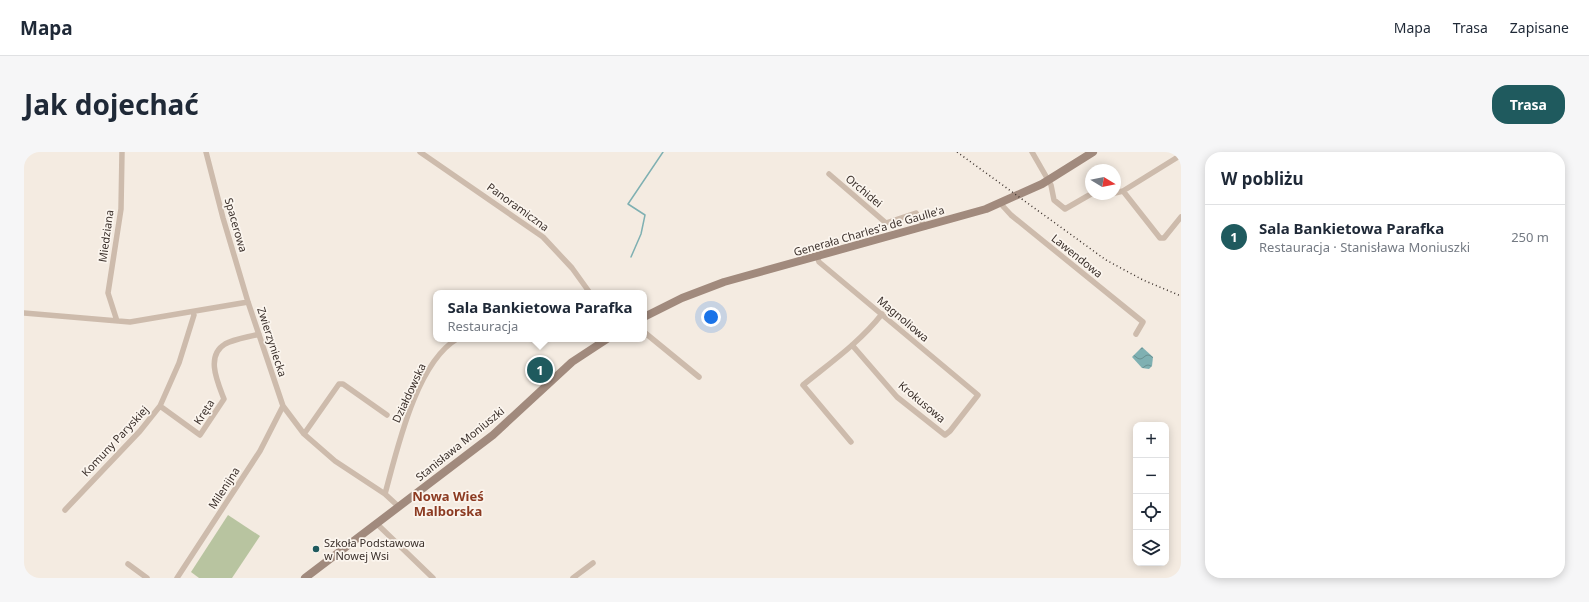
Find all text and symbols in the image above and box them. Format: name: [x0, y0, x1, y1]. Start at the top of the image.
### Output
text: Mapa: [20, 15, 73, 41]
text: Mapa: [1394, 18, 1431, 37]
text: Trasa: [1453, 18, 1488, 37]
text: Zapisane: [1510, 18, 1569, 37]
text: Jak dojechać: [24, 85, 199, 123]
button: Trasa: [1492, 85, 1565, 124]
north arrow: [1085, 164, 1121, 200]
text: W pobliżu: [1221, 167, 1304, 190]
street label: Orchidei: [843, 171, 886, 210]
street label: Panoramiczna: [484, 179, 552, 234]
street label: Spacerowa: [222, 196, 251, 254]
street label: Generała Charles'a de Gaulle'a: [792, 202, 946, 259]
street label: Miedziana: [94, 209, 117, 263]
text: Sala Bankietowa Parafka: [1259, 218, 1444, 238]
text: 1: [1230, 228, 1238, 246]
text: 250 m: [1511, 228, 1549, 246]
street label: Lawendowa: [1049, 230, 1106, 281]
text: Restauracja · Stanisława Moniuszki: [1259, 238, 1470, 256]
popup: [433, 290, 647, 342]
street label: Magnoliowa: [874, 293, 932, 345]
text: Sala Bankietowa Parafka: [447, 297, 633, 317]
street label: Zwierzyniecka: [254, 305, 291, 379]
your location: [701, 307, 721, 327]
text: Restauracja: [447, 317, 518, 335]
pin: 1: [527, 355, 553, 385]
street label: Działdowska: [388, 361, 429, 425]
street label: Krokusowa: [896, 378, 949, 426]
street label: Kręta: [190, 396, 217, 427]
street label: Komuny Paryskiej: [78, 402, 151, 479]
street label: Stanisława Moniuszki: [412, 403, 507, 484]
map controls: [1133, 422, 1169, 566]
button: +: [1133, 422, 1169, 458]
button: −: [1133, 458, 1169, 494]
street label: Milenijna: [204, 464, 243, 512]
district label: Nowa Wieś Malborska: [412, 487, 484, 520]
button: locate: [1133, 494, 1169, 530]
button: layers: [1133, 530, 1169, 566]
place label: Szkoła Podstawowa w Nowej Wsi: [324, 535, 425, 563]
marker: Szkoła Podstawowa w Nowej Wsi: [311, 544, 321, 554]

